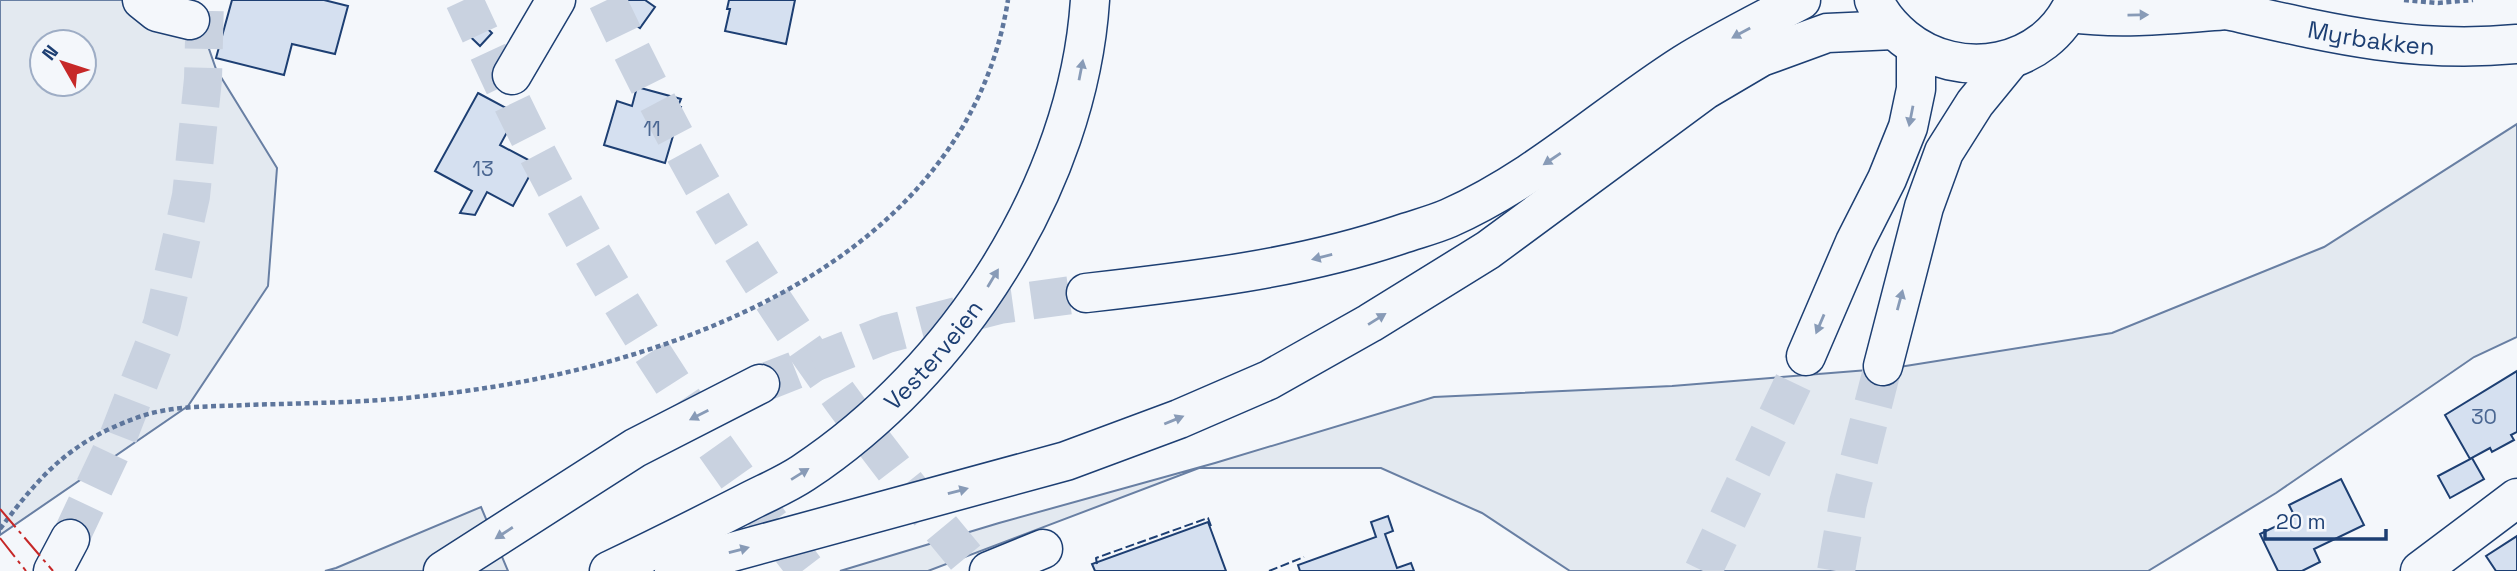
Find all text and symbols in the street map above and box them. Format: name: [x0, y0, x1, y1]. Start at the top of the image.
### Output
one-way arrow: [2127, 10, 2149, 21]
street label: Myrbakken: [2305, 13, 2436, 61]
one-way arrow: [1731, 27, 1751, 39]
north arrow: [28, 28, 98, 98]
text: N: [36, 40, 64, 65]
one-way arrow: [1075, 59, 1086, 81]
one-way arrow: [1905, 105, 1916, 127]
house number: 11: [643, 115, 661, 142]
one-way arrow: [1542, 153, 1562, 166]
house number: 13: [472, 155, 494, 182]
one-way arrow: [1311, 252, 1333, 263]
one-way arrow: [986, 269, 999, 288]
one-way arrow: [1895, 289, 1906, 311]
street label: Vesterveien: [877, 294, 989, 416]
one-way arrow: [1368, 312, 1387, 325]
one-way arrow: [1814, 314, 1826, 334]
house number: 30: [2471, 403, 2497, 430]
one-way arrow: [689, 410, 709, 421]
one-way arrow: [1164, 415, 1185, 426]
one-way arrow: [791, 467, 810, 480]
one-way arrow: [947, 485, 969, 496]
scale bar: [2265, 498, 2386, 542]
text: 20 m: [2276, 508, 2326, 535]
one-way arrow: [495, 526, 514, 539]
one-way arrow: [729, 545, 750, 555]

